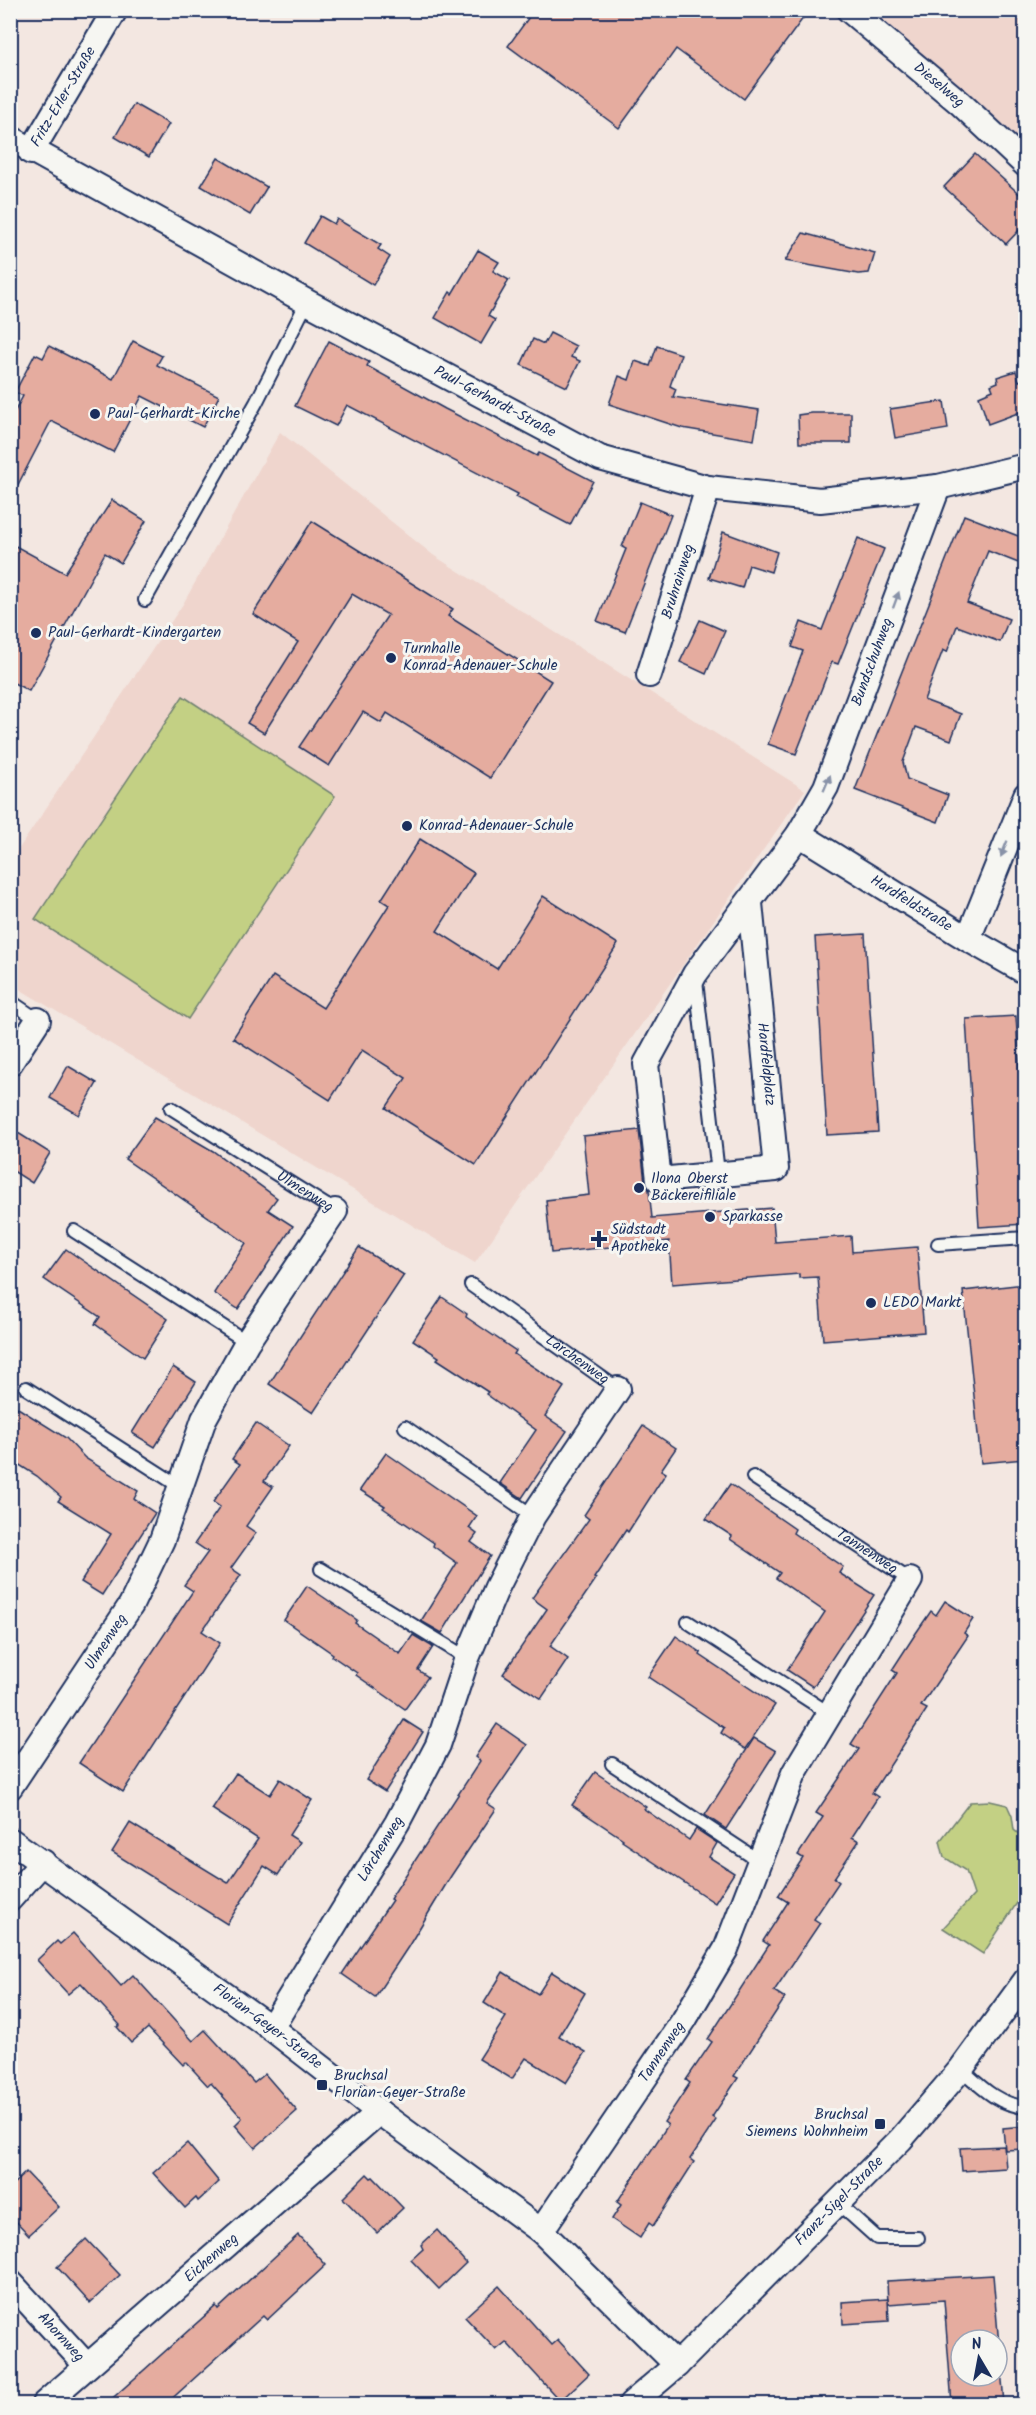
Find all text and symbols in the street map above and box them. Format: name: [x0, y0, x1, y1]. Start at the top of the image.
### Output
street label: Fritz-Erler-Straße: [24, 42, 103, 152]
street label: Dieselweg: [908, 56, 970, 114]
street label: Paul-Gerhardt-Straße: [429, 360, 560, 445]
place label: Paul-Gerhardt-Kirche: [107, 402, 240, 426]
marker: Paul-Gerhardt-Kirche: [88, 407, 102, 421]
street label: Bruhrainweg: [655, 541, 702, 622]
one-way arrow: [891, 591, 901, 609]
street label: Bundschuhweg: [845, 614, 900, 710]
place label: Paul-Gerhardt-Kindergarten: [48, 621, 221, 645]
marker: Paul-Gerhardt-Kindergarten: [29, 626, 43, 640]
place label: Turnhalle Konrad-Adenauer-Schule: [403, 637, 558, 678]
marker: Turnhalle Konrad-Adenauer-Schule: [384, 651, 398, 665]
one-way arrow: [822, 773, 832, 791]
place label: Konrad-Adenauer-Schule: [419, 814, 574, 838]
marker: Konrad-Adenauer-Schule: [400, 819, 414, 833]
one-way arrow: [999, 841, 1009, 859]
street label: Hardfeldstraße: [865, 869, 957, 939]
street label: Hardfeldplatz: [750, 1022, 782, 1107]
street label: Ulmenweg: [272, 1165, 338, 1219]
place label: Ilona Oberst Bäckereifiliale: [651, 1167, 736, 1208]
marker: Ilona Oberst Bäckereifiliale: [632, 1181, 646, 1195]
place label: Sparkasse: [722, 1205, 783, 1229]
marker: Sparkasse: [703, 1210, 717, 1224]
place label: Südstadt Apotheke: [611, 1218, 669, 1259]
marker: Südstadt Apotheke: [592, 1232, 606, 1246]
place label: LEDO Markt: [883, 1291, 962, 1315]
marker: LEDO Markt: [864, 1296, 878, 1310]
street label: Lärchenweg: [540, 1329, 614, 1391]
street label: Tannenweg: [831, 1522, 903, 1581]
street label: Ulmenweg: [79, 1609, 134, 1675]
street label: Lärchenweg: [351, 1812, 411, 1887]
street label: Florian-Geyer-Straße: [208, 1978, 328, 2076]
street label: Tannenweg: [633, 2017, 692, 2088]
place label: Bruchsal Florian-Geyer-Straße: [334, 2064, 466, 2105]
marker: Bruchsal Florian-Geyer-Straße: [315, 2078, 329, 2092]
place label: Bruchsal Siemens Wohnheim: [746, 2103, 868, 2144]
marker: Bruchsal Siemens Wohnheim: [873, 2117, 887, 2131]
street label: Franz-Sigel-Straße: [789, 2150, 890, 2252]
street label: Eichenweg: [179, 2227, 244, 2289]
street label: Ahornweg: [31, 2307, 90, 2368]
north arrow: [949, 2328, 1009, 2388]
text: N: [970, 2332, 984, 2358]

